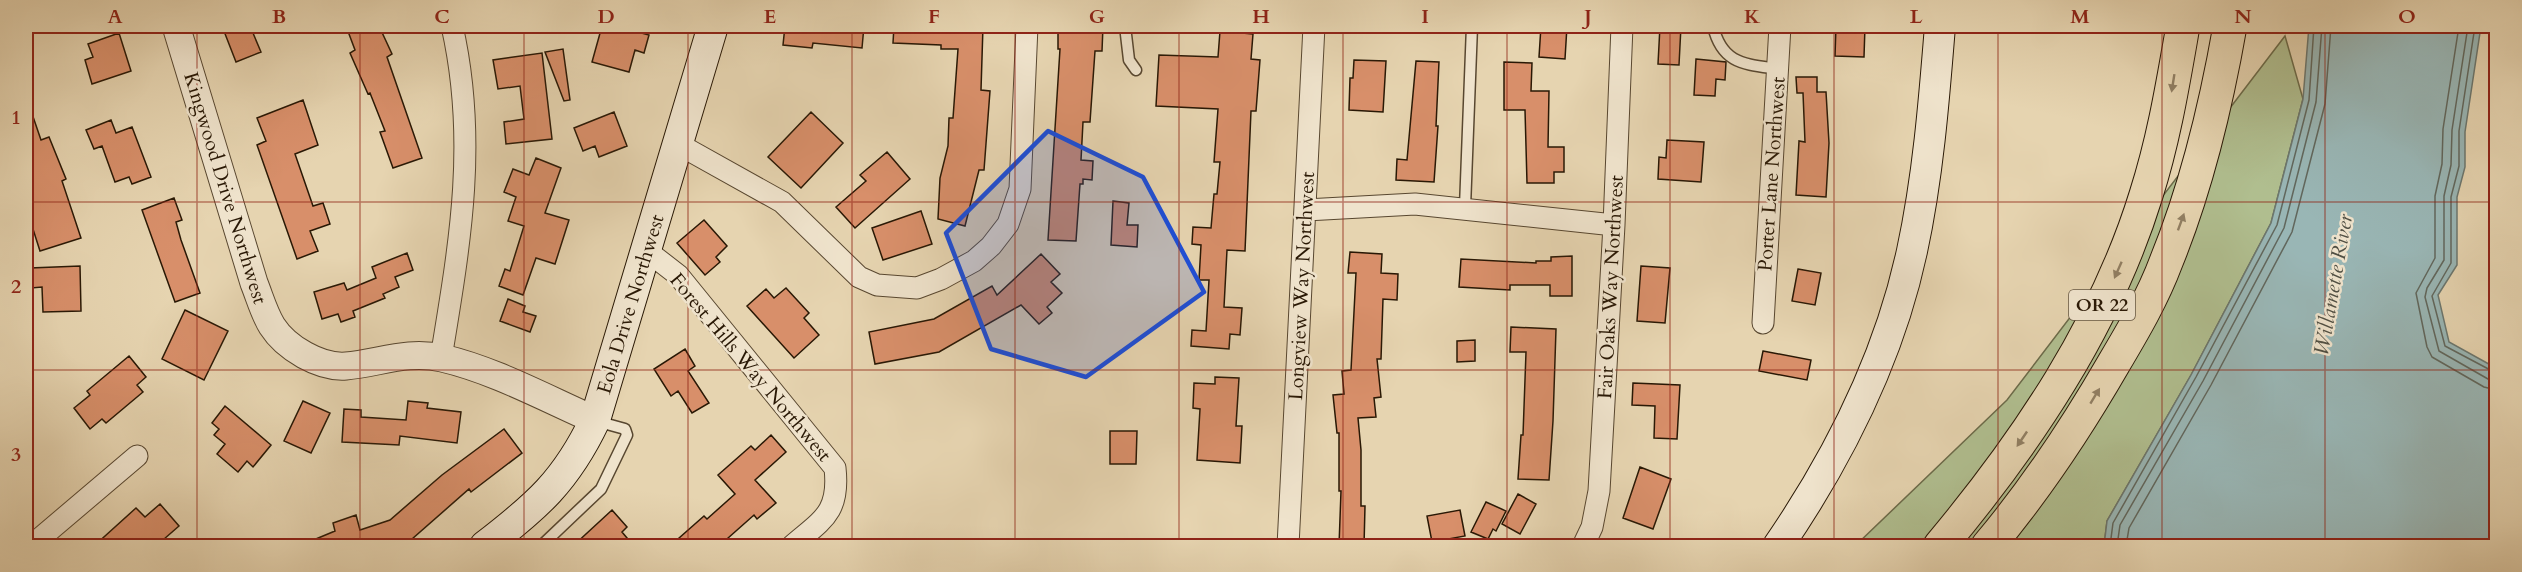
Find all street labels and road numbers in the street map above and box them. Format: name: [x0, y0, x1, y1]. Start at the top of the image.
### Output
street label: Kingwood Drive Northwest: [177, 69, 274, 308]
street label: Porter Lane Northwest: [1751, 75, 1792, 272]
street label: Longview Way Northwest: [1282, 170, 1321, 401]
street label: Fair Oaks Way Northwest: [1591, 174, 1630, 400]
street label: Eola Drive Northwest: [590, 210, 671, 397]
street label: Forest Hills Way Northwest: [664, 267, 838, 468]
road number: OR 22: [2069, 290, 2135, 320]

